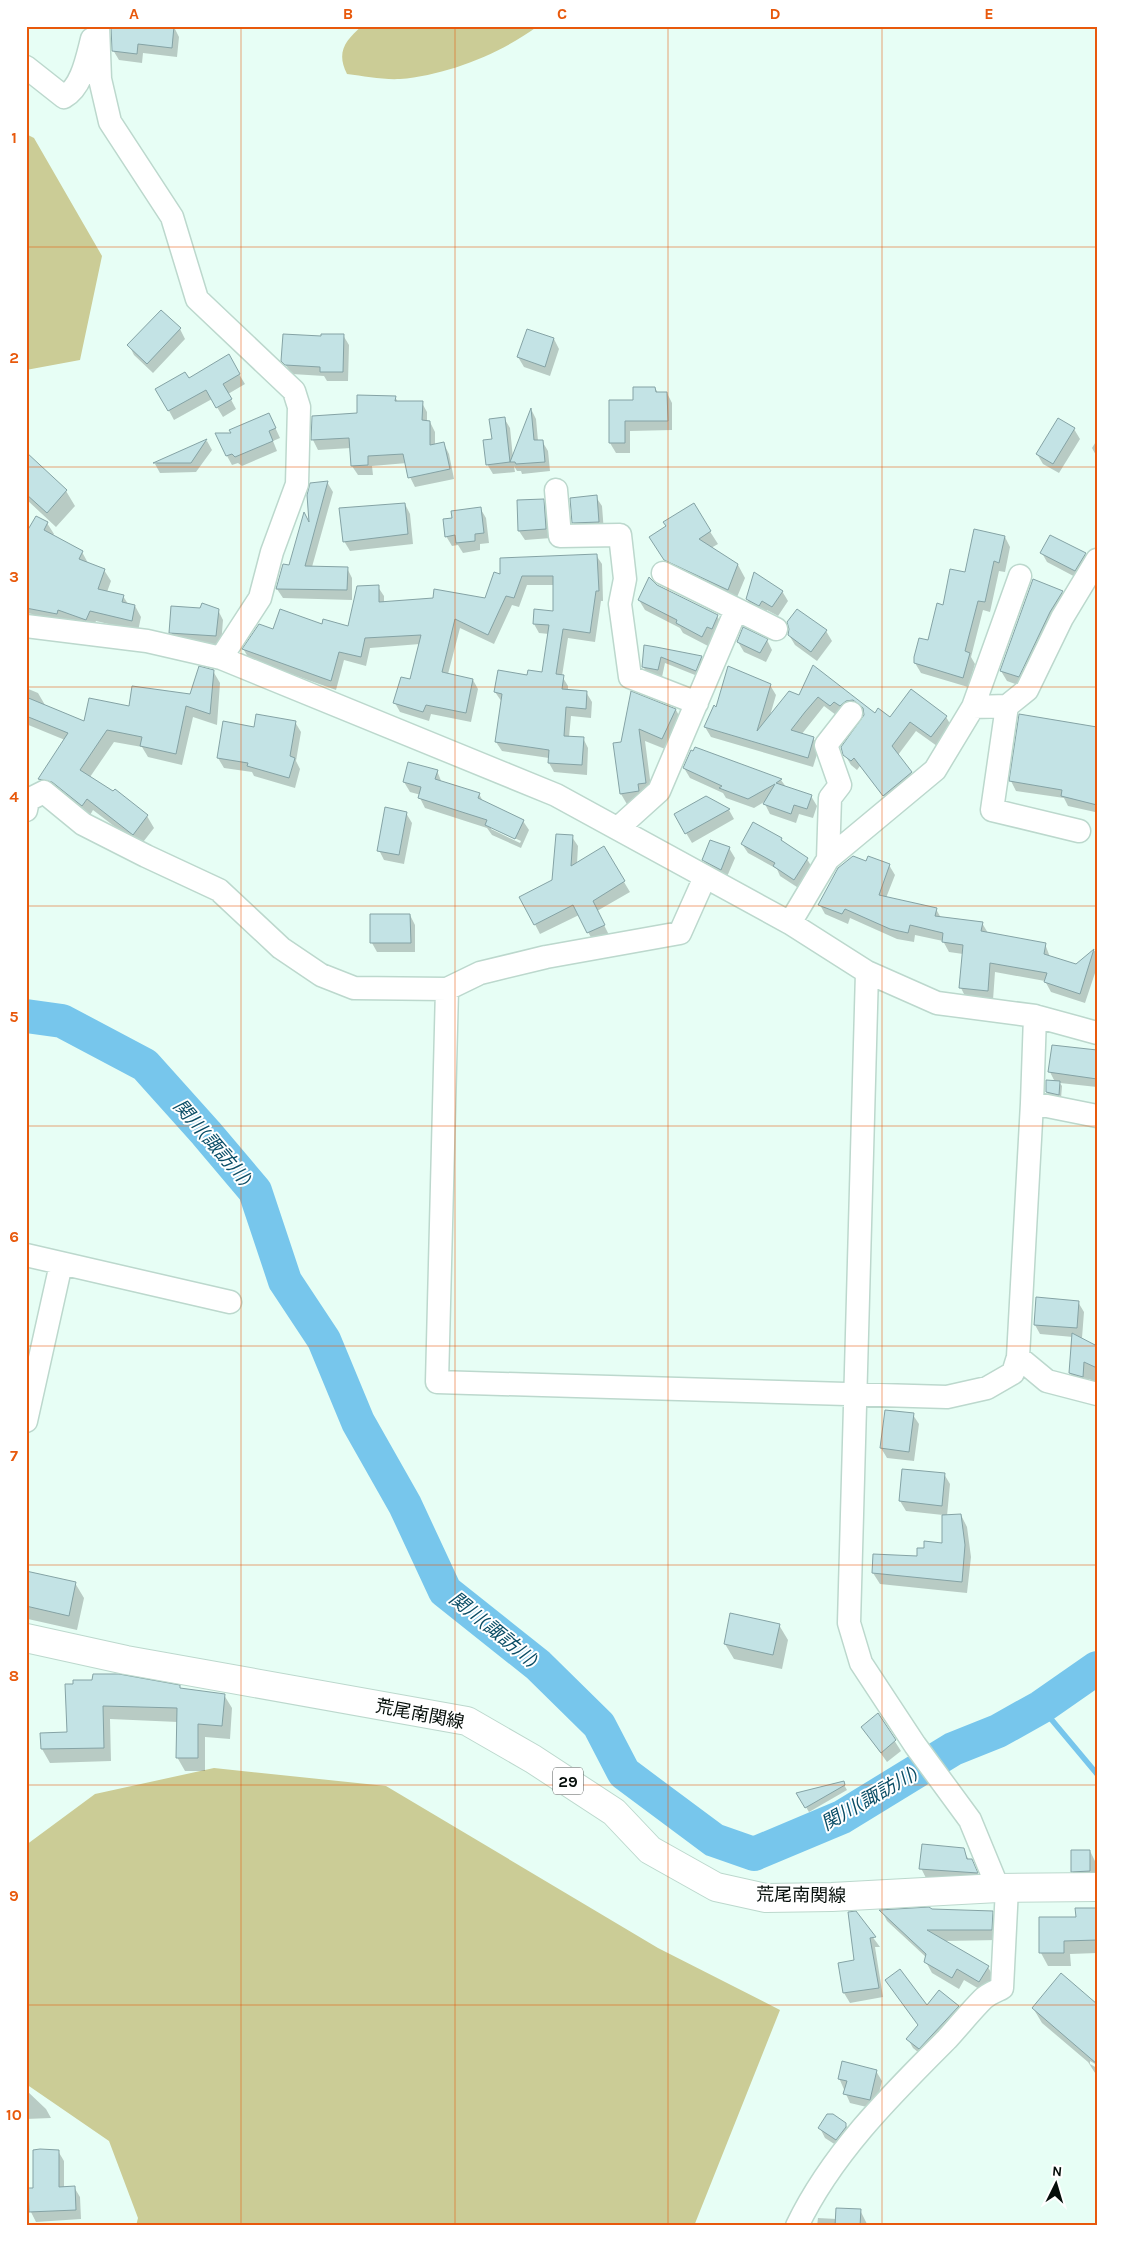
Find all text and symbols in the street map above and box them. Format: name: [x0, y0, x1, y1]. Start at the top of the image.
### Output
text: A: [129, 4, 139, 23]
text: B: [343, 4, 353, 23]
text: C: [557, 4, 567, 23]
text: D: [770, 4, 781, 23]
text: E: [984, 4, 994, 23]
text: 1: [11, 128, 17, 147]
text: 2: [9, 348, 19, 367]
text: 3: [9, 567, 19, 586]
text: 4: [9, 787, 19, 806]
text: 5: [9, 1007, 19, 1026]
water label: 関川(諏訪川): [169, 1095, 256, 1190]
text: 6: [9, 1227, 19, 1246]
text: 7: [10, 1446, 18, 1465]
water label: 関川(諏訪川): [445, 1588, 542, 1672]
text: 8: [9, 1666, 19, 1685]
street label: 荒尾南関線: [374, 1695, 466, 1733]
water label: 関川(諏訪川): [818, 1763, 921, 1835]
road number: 29: [553, 1768, 583, 1794]
street label: 荒尾南関線: [756, 1883, 846, 1907]
text: 9: [9, 1886, 19, 1905]
text: 10: [6, 2105, 22, 2124]
north arrow: [1030, 2160, 1080, 2210]
text: N: [1051, 2163, 1063, 2180]

